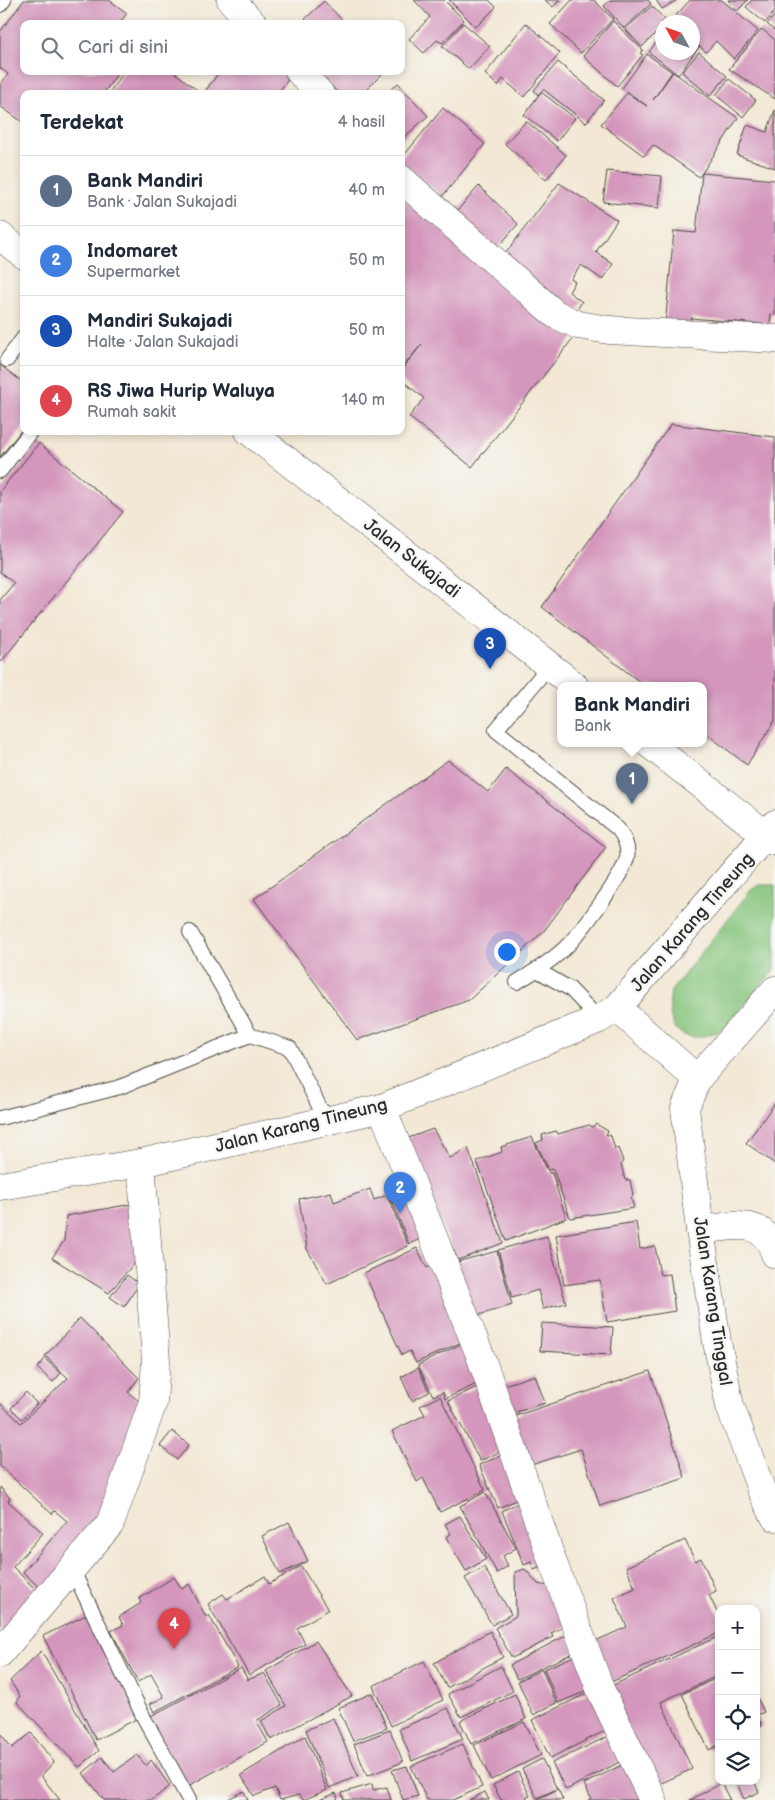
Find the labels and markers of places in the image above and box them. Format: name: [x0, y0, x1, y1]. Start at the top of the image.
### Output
pin: 3: [474, 628, 506, 669]
pin: 1: [616, 763, 648, 804]
pin: 2: [384, 1172, 416, 1213]
pin: 4: [158, 1608, 190, 1649]

